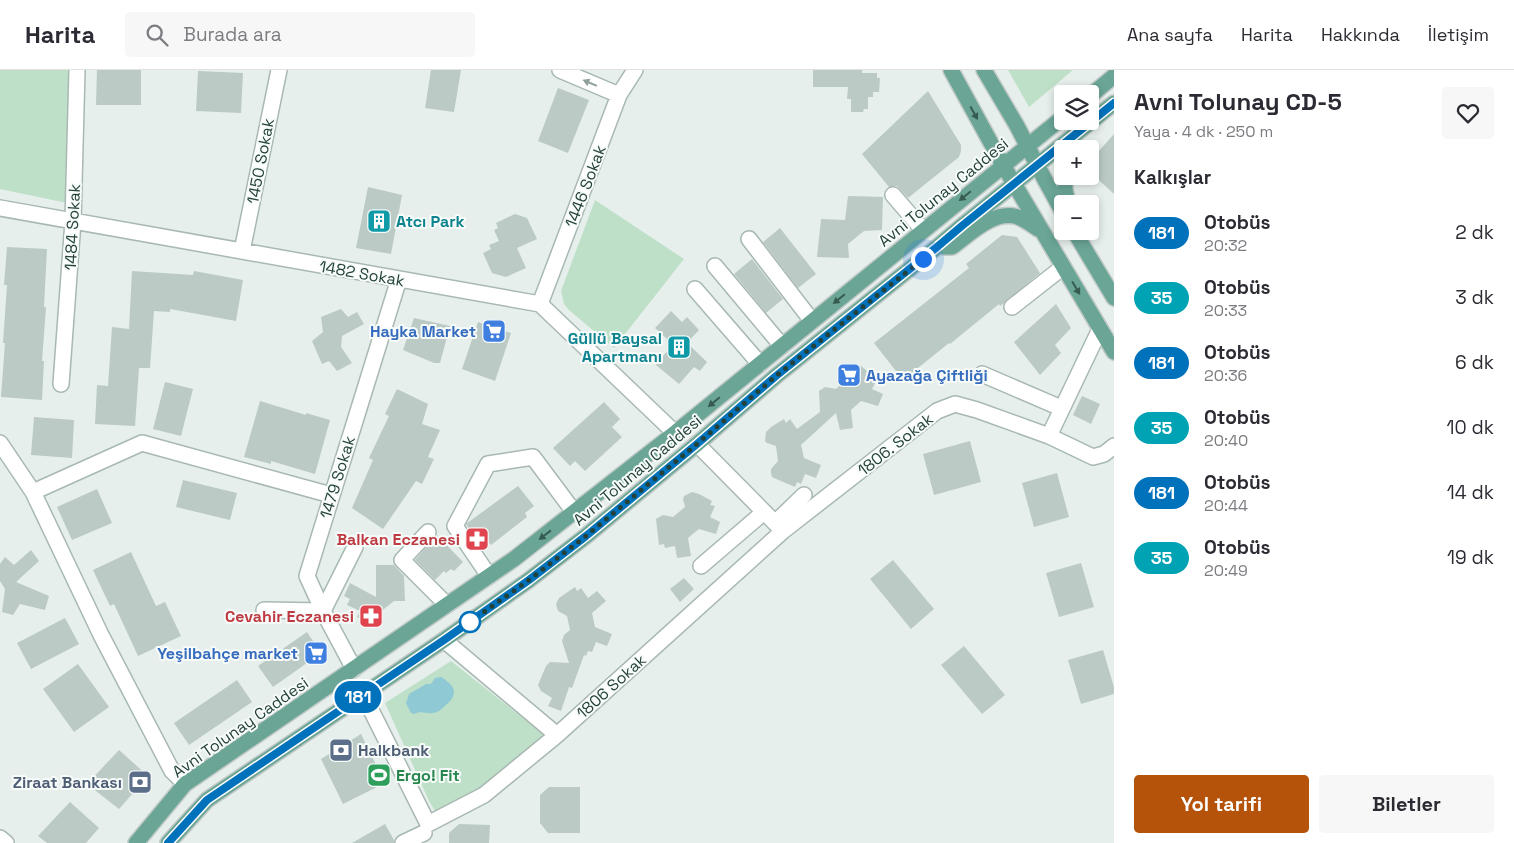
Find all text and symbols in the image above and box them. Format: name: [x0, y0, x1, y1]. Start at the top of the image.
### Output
search box: [125, 12, 475, 57]
text: Harita: [25, 19, 95, 50]
icon: search: [143, 21, 171, 49]
text: Burada ara: [183, 22, 282, 47]
text: Ana sayfa: [1127, 23, 1213, 46]
text: Harita: [1241, 23, 1293, 46]
text: Hakkında: [1321, 23, 1400, 46]
text: İletişim: [1428, 23, 1489, 46]
one-way arrow: [583, 78, 597, 86]
map controls: [1054, 85, 1099, 240]
button: layers: [1054, 85, 1099, 130]
text: Avni Tolunay CD-5: [1134, 86, 1342, 117]
button: heart: [1442, 87, 1494, 139]
one-way arrow: [970, 106, 979, 119]
street label: 1450 Sokak: [242, 116, 279, 206]
text: Yaya · 4 dk · 250 m: [1134, 121, 1273, 142]
street label: Avni Tolunay Caddesi: [874, 133, 1013, 251]
button: +: [1054, 140, 1099, 185]
street label: 1446 Sokak: [560, 142, 611, 230]
text: Kalkışlar: [1134, 165, 1211, 190]
street label: 1484 Sokak: [60, 183, 85, 271]
one-way arrow: [959, 191, 972, 202]
button: −: [1054, 195, 1099, 240]
building icon: Atcı Park: [366, 208, 392, 234]
text: Otobüs: [1204, 210, 1271, 235]
place label: Atcı Park: [396, 211, 465, 232]
text: 2 dk: [1455, 220, 1494, 245]
text: 181: [1148, 221, 1175, 244]
text: 20:32: [1204, 235, 1247, 256]
your location: [911, 247, 936, 272]
street label: 1482 Sokak: [318, 256, 407, 291]
text: Otobüs: [1204, 275, 1271, 300]
one-way arrow: [1071, 282, 1080, 295]
text: 3 dk: [1455, 285, 1494, 310]
text: 35: [1151, 286, 1172, 309]
one-way arrow: [833, 294, 846, 305]
text: 20:33: [1204, 300, 1247, 321]
supermarket icon: Hayka Market: [481, 318, 507, 344]
place label: Hayka Market: [370, 321, 476, 342]
place label: Güllü Baysal Apartmanı: [568, 328, 662, 367]
building icon: Güllü Baysal Apartmanı: [666, 334, 692, 360]
text: Otobüs: [1204, 340, 1271, 365]
text: 6 dk: [1455, 350, 1494, 375]
text: 181: [1148, 351, 1175, 374]
supermarket icon: Ayazağa Çiftliği: [836, 362, 862, 388]
place label: Ayazağa Çiftliği: [866, 365, 988, 386]
text: 20:36: [1204, 365, 1247, 386]
one-way arrow: [708, 396, 720, 408]
text: Otobüs: [1204, 405, 1271, 430]
street label: 1806. Sokak: [853, 408, 938, 480]
street label: Avni Tolunay Caddesi: [569, 410, 706, 530]
text: 10 dk: [1447, 415, 1494, 440]
text: 35: [1151, 416, 1172, 439]
text: 20:40: [1204, 430, 1248, 451]
street label: 1479 Sokak: [315, 433, 360, 521]
text: Otobüs: [1204, 470, 1271, 495]
text: 14 dk: [1447, 480, 1494, 505]
text: 181: [1148, 481, 1175, 504]
text: 20:44: [1204, 495, 1248, 516]
pharmacy icon: Balkan Eczanesi: [464, 526, 490, 552]
place label: Balkan Eczanesi: [336, 529, 460, 550]
one-way arrow: [539, 530, 552, 541]
text: Otobüs: [1204, 535, 1271, 560]
text: 19 dk: [1447, 545, 1494, 570]
text: 35: [1151, 546, 1172, 569]
text: 20:49: [1204, 560, 1248, 581]
pharmacy icon: Cevahir Eczanesi: [358, 603, 384, 629]
place label: Cevahir Eczanesi: [225, 606, 354, 627]
unlabelled marker: [459, 611, 481, 633]
supermarket icon: Yeşilbahçe market: [303, 640, 329, 666]
place label: Yeşilbahçe market: [157, 643, 298, 664]
street label: 1806 Sokak: [572, 649, 651, 723]
street label: Avni Tolunay Caddesi: [168, 672, 313, 782]
line badge: 181: [329, 681, 387, 713]
text: 181: [344, 685, 372, 708]
bank icon: Halkbank: [328, 737, 354, 763]
place label: Halkbank: [358, 740, 429, 761]
sports icon: Ergo! Fit: [366, 762, 392, 788]
place label: Ergo! Fit: [396, 765, 460, 786]
bank icon: Ziraat Bankası: [127, 769, 153, 795]
place label: Ziraat Bankası: [13, 772, 122, 793]
button: Yol tarifi: [1134, 775, 1309, 833]
button: Biletler: [1319, 775, 1494, 833]

